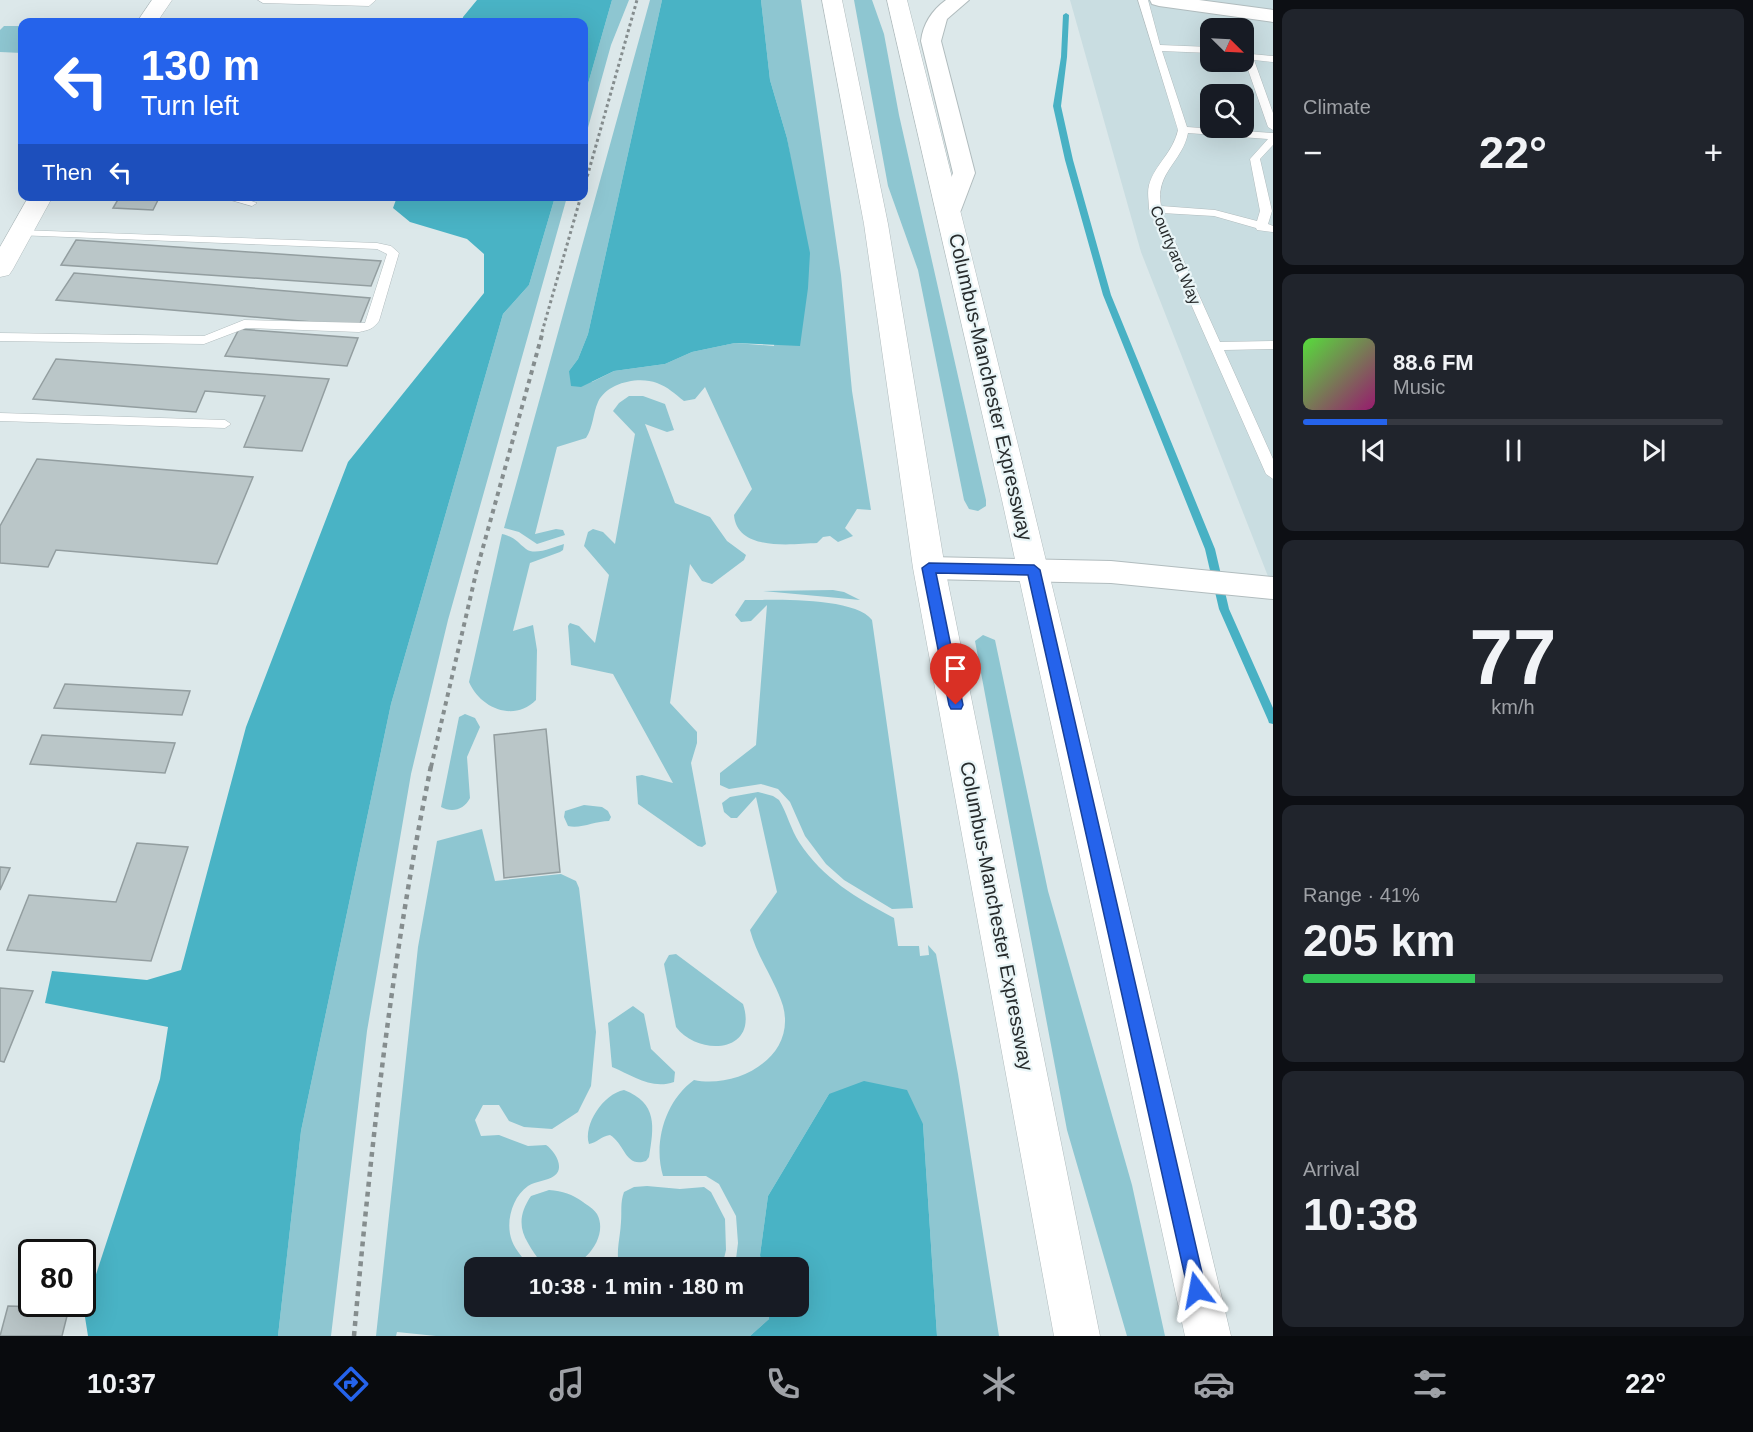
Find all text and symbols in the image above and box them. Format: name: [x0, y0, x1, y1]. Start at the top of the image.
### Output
north arrow: [1200, 18, 1254, 72]
map controls: [1200, 18, 1254, 138]
icon: left: [42, 42, 120, 120]
text: 130 m: [141, 42, 260, 89]
button: search: [1200, 84, 1254, 138]
text: Turn left: [141, 91, 239, 121]
text: Climate: [1303, 96, 1371, 118]
text: 22°: [1479, 127, 1547, 178]
text: −: [1303, 134, 1322, 171]
text: +: [1704, 134, 1723, 171]
icon: left: [104, 156, 137, 189]
text: Then: [42, 160, 92, 185]
street label: Courtyard Way: [1147, 203, 1204, 307]
street label: Columbus-Manchester Expressway: [945, 231, 1037, 543]
text: 88.6 FM: [1393, 350, 1474, 375]
text: Music: [1393, 376, 1445, 398]
icon: previous: [1357, 434, 1390, 467]
icon: pause: [1497, 434, 1530, 467]
icon: next: [1637, 434, 1670, 467]
text: 77: [1470, 613, 1556, 701]
pin: [930, 643, 981, 705]
icon: arrive: [939, 652, 972, 685]
text: km/h: [1491, 696, 1535, 718]
street label: Columbus-Manchester Expressway: [956, 760, 1038, 1072]
text: Range · 41%: [1303, 884, 1420, 906]
text: 205 km: [1303, 915, 1456, 966]
text: Arrival: [1303, 1158, 1360, 1180]
text: 10:38: [1303, 1189, 1418, 1240]
speed limit sign: 80: [18, 1239, 96, 1317]
position arrow: [1165, 1258, 1229, 1322]
text: 10:38 · 1 min · 180 m: [529, 1274, 744, 1299]
icon: directions: [330, 1363, 372, 1405]
icon: music: [546, 1363, 588, 1405]
icon: phone: [762, 1363, 804, 1405]
icon: climate: [978, 1363, 1020, 1405]
icon: car: [1193, 1363, 1235, 1405]
icon: filters: [1409, 1363, 1451, 1405]
text: 10:37: [87, 1369, 156, 1399]
text: 22°: [1625, 1369, 1666, 1399]

